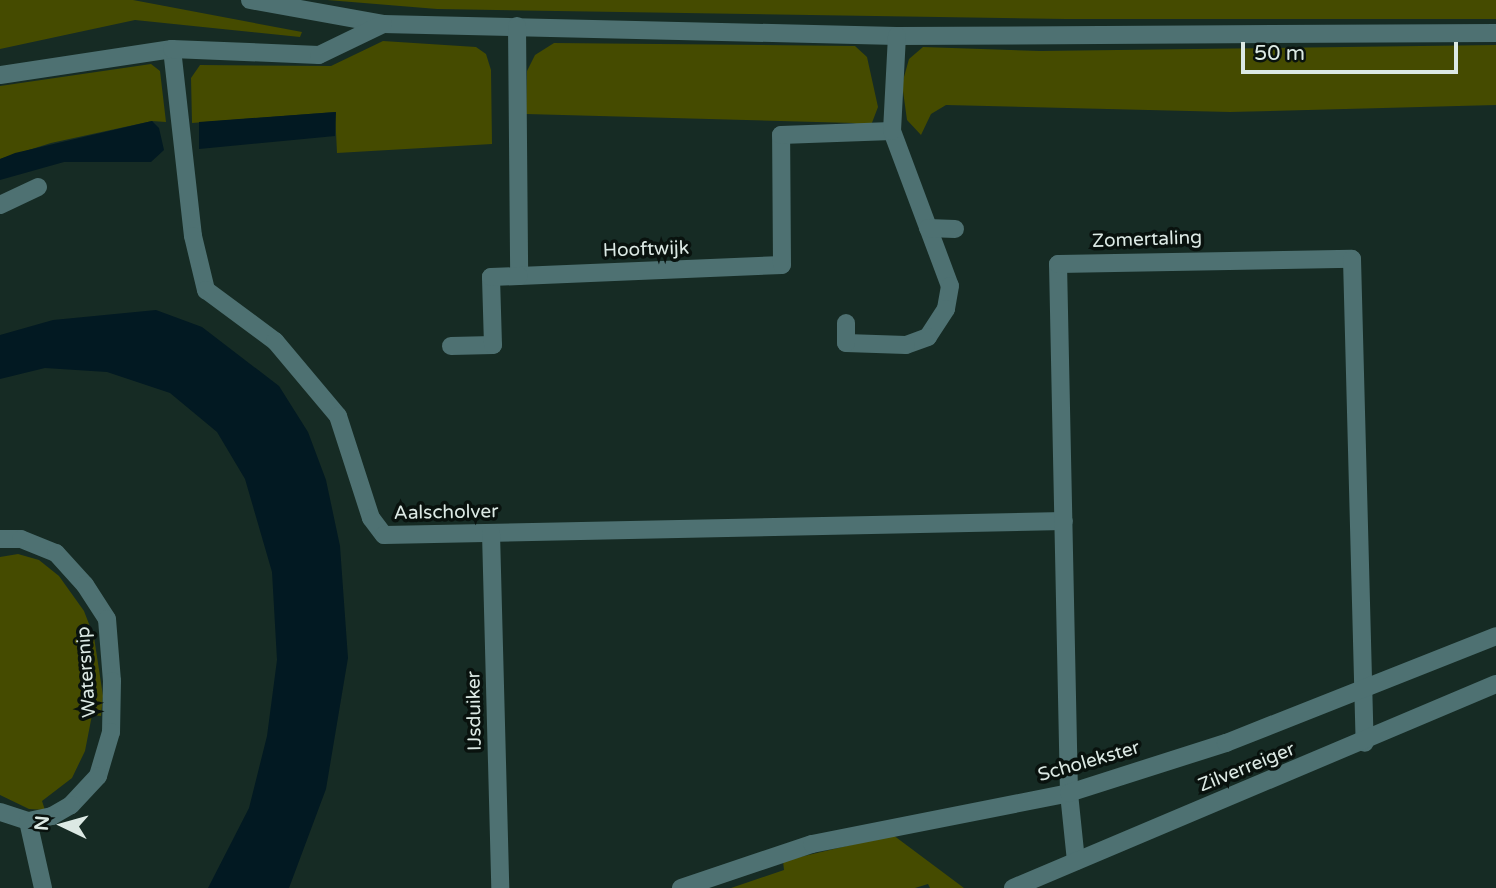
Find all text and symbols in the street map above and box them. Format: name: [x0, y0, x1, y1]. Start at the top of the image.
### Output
scale bar: [1244, 28, 1461, 72]
text: 50 m: [1254, 41, 1305, 66]
street label: Zomertaling: [1092, 227, 1202, 253]
street label: Hooftwijk: [602, 237, 690, 263]
street label: Aalscholver: [393, 501, 499, 525]
street label: Watersnip: [72, 626, 102, 718]
street label: IJsduiker: [463, 671, 487, 751]
street label: Scholekster: [1035, 737, 1143, 787]
street label: Zilverreiger: [1195, 738, 1299, 798]
north arrow: [28, 790, 98, 860]
text: N: [30, 815, 54, 832]

